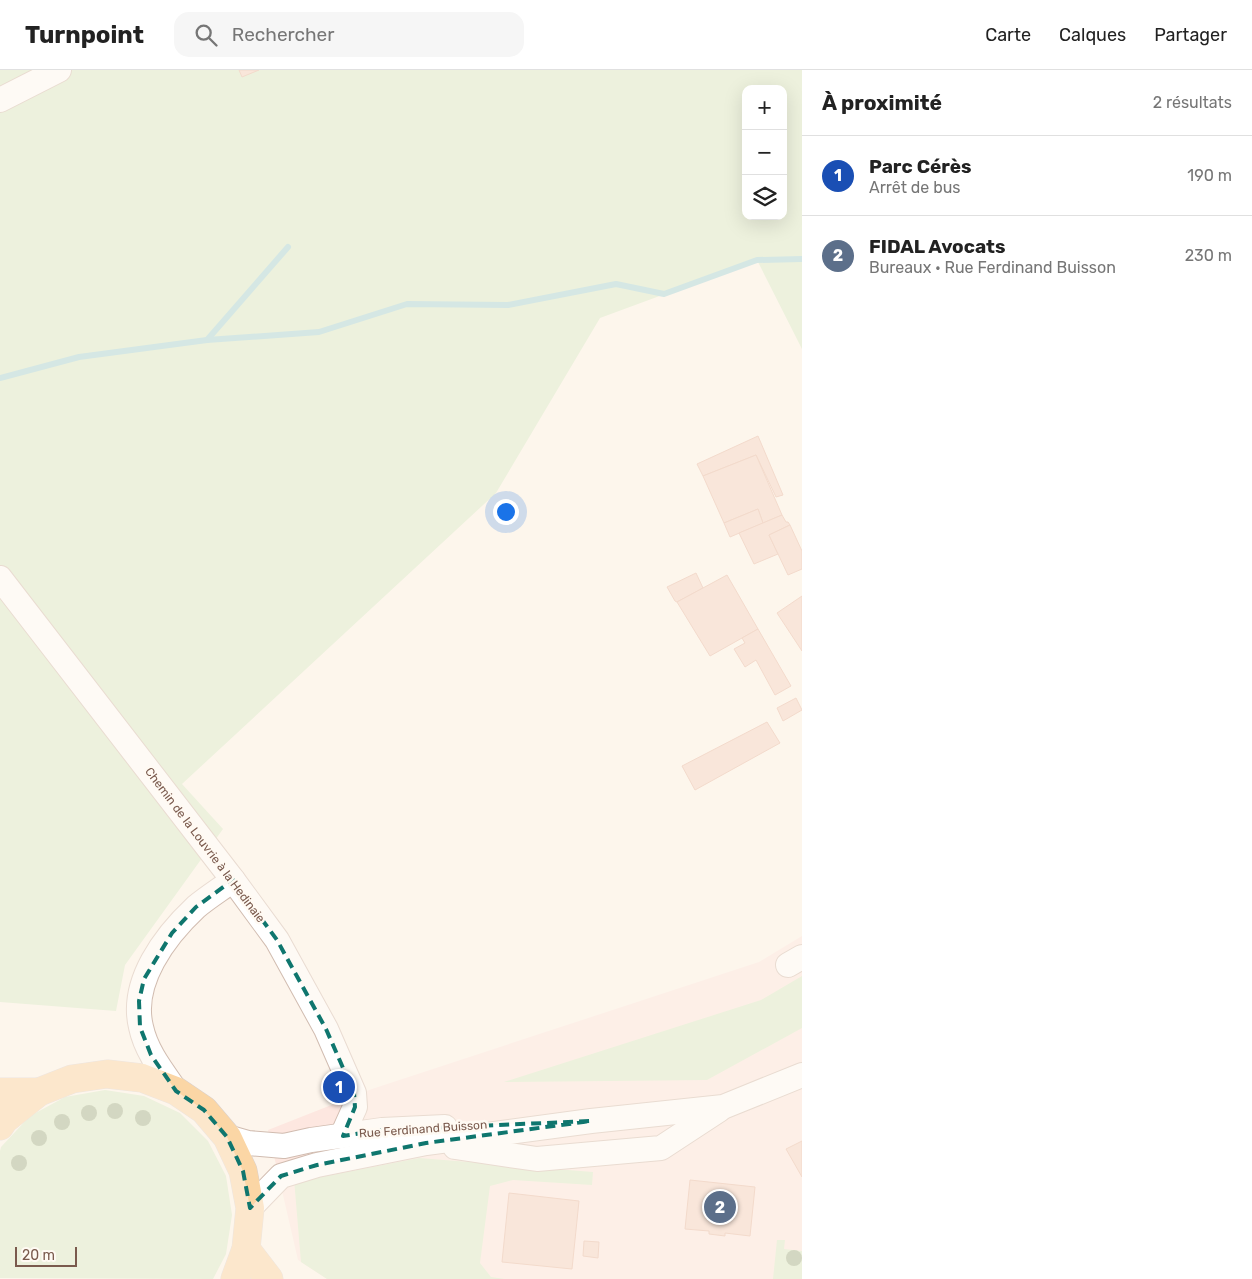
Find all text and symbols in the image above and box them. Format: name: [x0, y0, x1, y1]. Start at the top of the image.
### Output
search box: [174, 12, 524, 57]
text: Turnpoint: [25, 21, 144, 49]
icon: search: [192, 21, 220, 49]
text: Rechercher: [232, 23, 334, 46]
text: Carte: [985, 24, 1031, 46]
text: Calques: [1059, 24, 1126, 46]
text: Partager: [1154, 24, 1227, 46]
map controls: [742, 85, 787, 220]
button: +: [742, 85, 787, 130]
text: À proximité: [822, 90, 942, 115]
text: 2 résultats: [1153, 93, 1232, 112]
button: −: [742, 130, 787, 175]
text: Parc Cérès: [869, 155, 972, 178]
text: 1: [834, 166, 842, 185]
text: 190 m: [1187, 166, 1232, 185]
button: layers: [742, 175, 787, 220]
text: Arrêt de bus: [869, 178, 961, 197]
text: FIDAL Avocats: [869, 235, 1005, 258]
text: 2: [833, 246, 843, 265]
text: 230 m: [1185, 246, 1232, 265]
text: Bureaux · Rue Ferdinand Buisson: [869, 258, 1116, 277]
your location: [493, 499, 519, 525]
street label: Chemin de la Louvrie à la Hedinaie: [142, 765, 268, 926]
pin: 1: [323, 1068, 355, 1106]
street label: Rue Ferdinand Buisson: [358, 1118, 488, 1140]
pin: 2: [704, 1188, 736, 1226]
scale bar: [15, 1244, 78, 1267]
text: 20 m: [22, 1247, 55, 1264]

